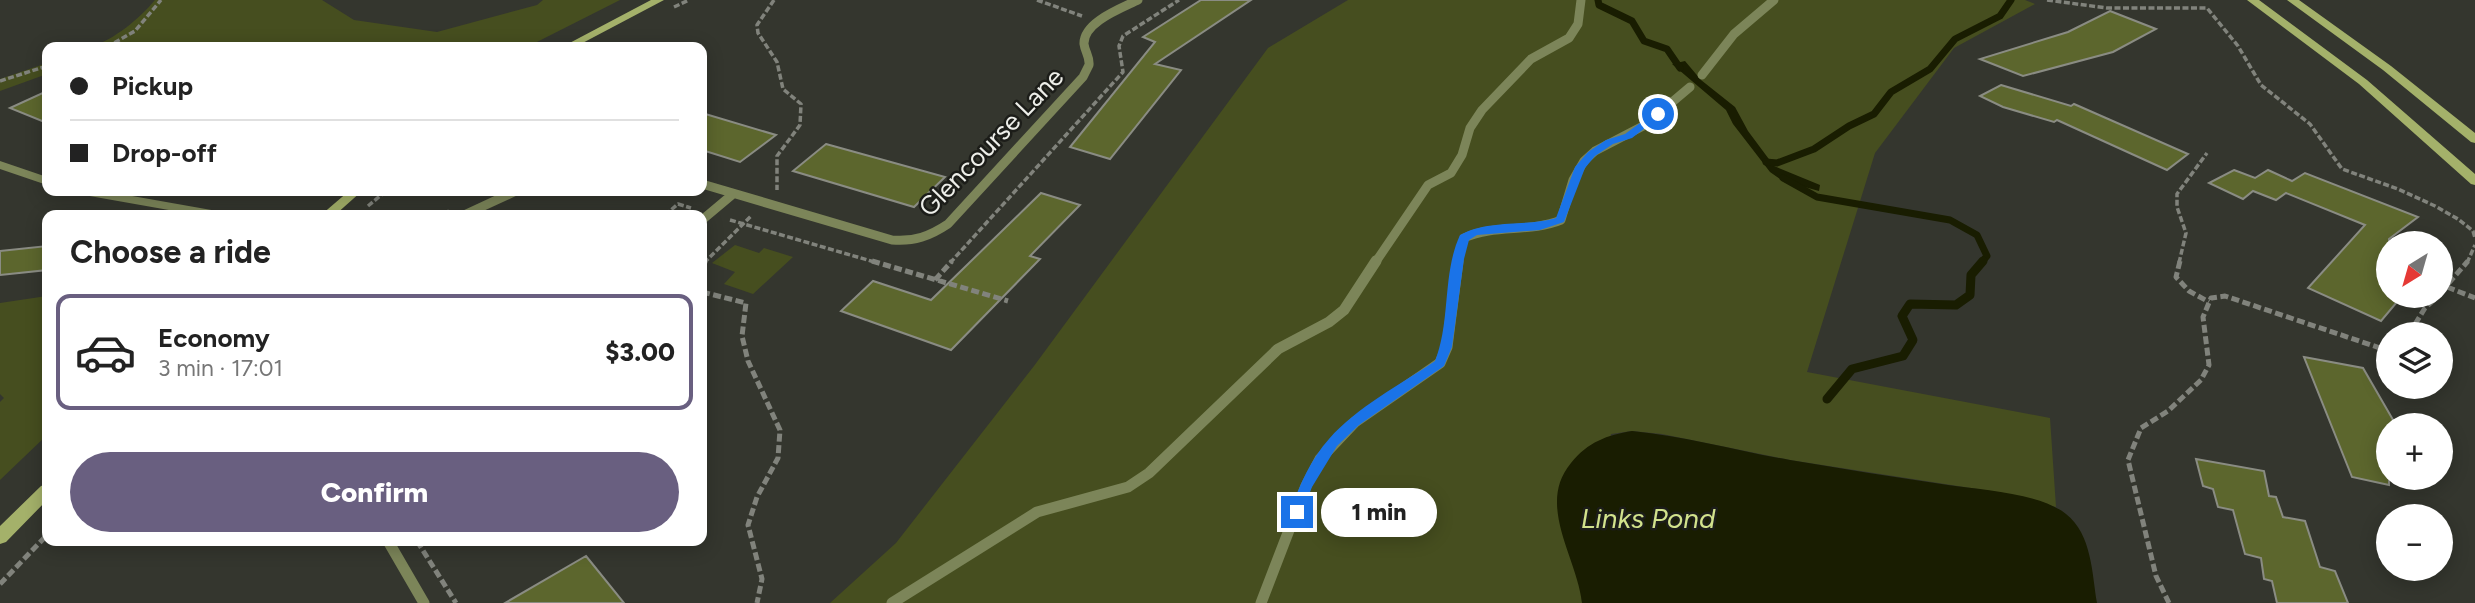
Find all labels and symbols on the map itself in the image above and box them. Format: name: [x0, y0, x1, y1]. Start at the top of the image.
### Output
street label: Glencourse Lane: [912, 61, 1070, 223]
route start: [1642, 98, 1674, 130]
north arrow: [2376, 231, 2454, 308]
callout: 1 min: [1322, 488, 1437, 536]
route end: [1281, 496, 1313, 528]
water label: Links Pond: [1581, 501, 1716, 535]

